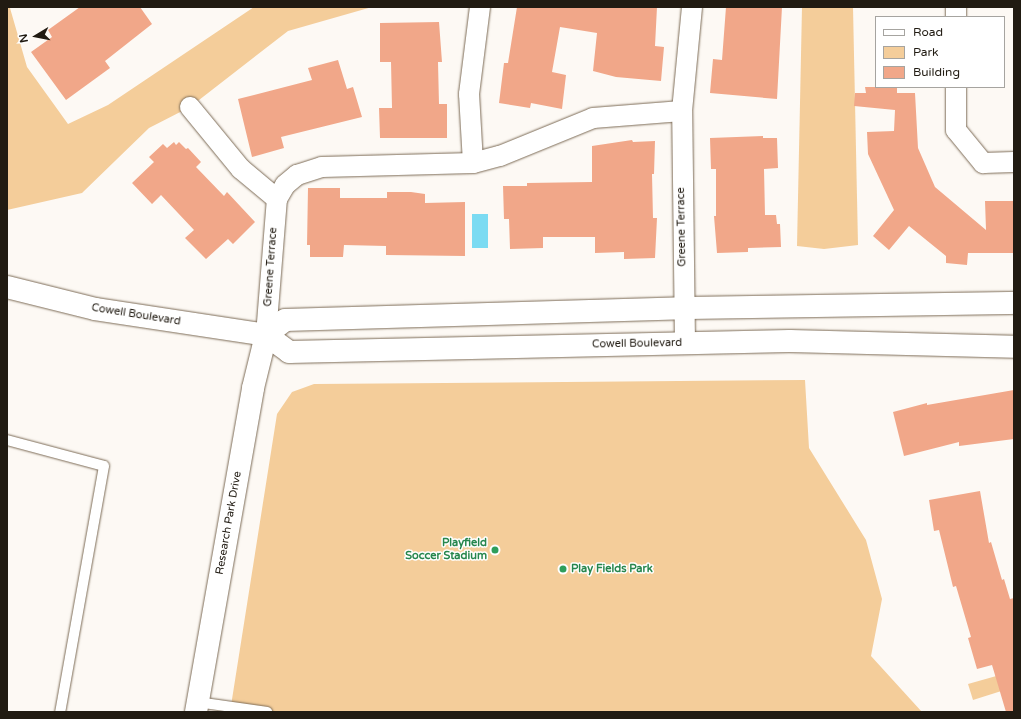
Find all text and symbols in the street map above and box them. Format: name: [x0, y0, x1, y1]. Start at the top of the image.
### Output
north arrow: [16, 16, 56, 56]
legend: [875, 16, 1005, 88]
text: Road: [913, 25, 943, 39]
text: N: [17, 33, 31, 44]
text: Park: [913, 45, 939, 59]
text: Building: [913, 65, 960, 79]
street label: Greene Terrace: [675, 187, 689, 267]
street label: Greene Terrace: [262, 227, 280, 307]
street label: Cowell Boulevard: [90, 301, 182, 329]
street label: Cowell Boulevard: [592, 337, 682, 351]
street label: Research Park Drive: [213, 470, 245, 576]
place label: Playfield Soccer Stadium: [405, 537, 487, 563]
marker: Playfield Soccer Stadium: [490, 545, 500, 555]
place label: Play Fields Park: [571, 562, 653, 576]
marker: Play Fields Park: [558, 564, 568, 574]

